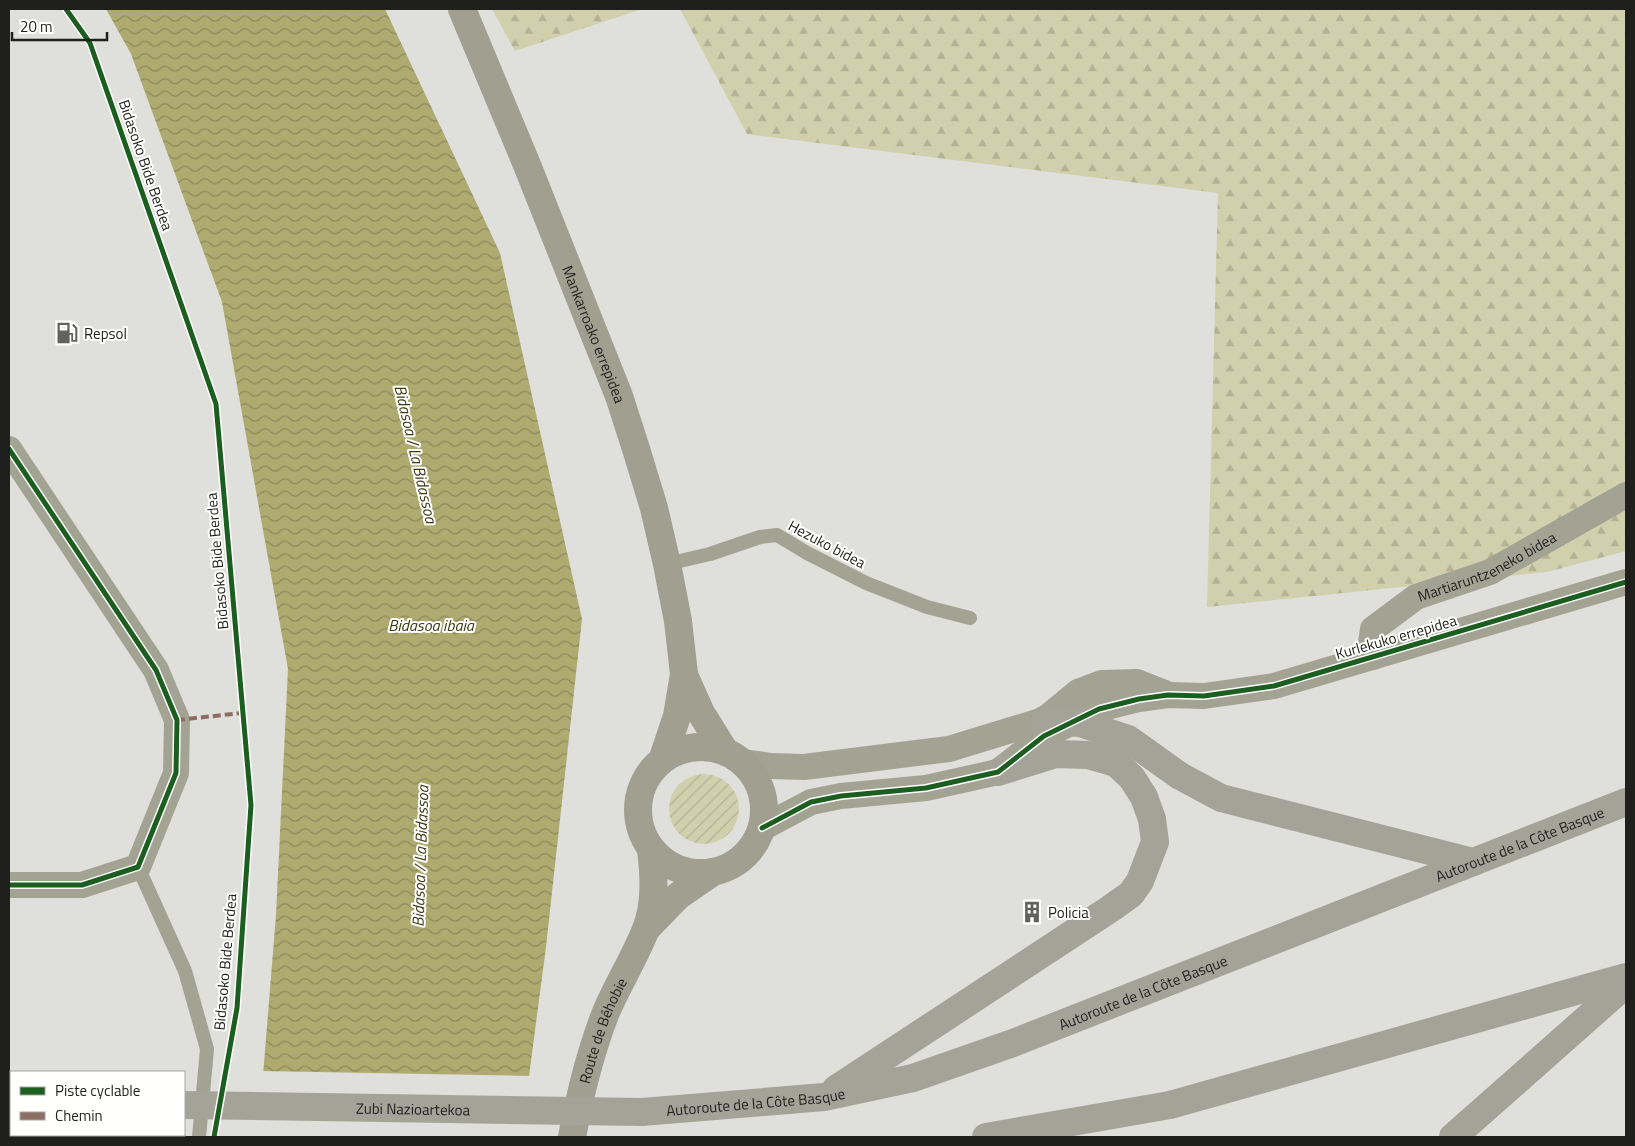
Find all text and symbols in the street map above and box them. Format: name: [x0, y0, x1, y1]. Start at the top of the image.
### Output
scale bar: [12, 10, 108, 42]
text: 20 m: [20, 15, 53, 38]
street label: Bidasoko Bide Berdea: [113, 96, 179, 234]
street label: Mankarroako errepidea: [557, 262, 632, 406]
fuel station icon: Repsol: [54, 320, 80, 346]
place label: Repsol: [84, 322, 127, 345]
water label: Bidasoa / La Bidassoa: [388, 382, 444, 527]
street label: Bidasoko Bide Berdea: [200, 491, 234, 630]
street label: Hezuko bidea: [784, 514, 870, 574]
street label: Martiaruntzeneko bidea: [1414, 525, 1561, 607]
street label: Kurlekuko errepidea: [1333, 609, 1460, 665]
water label: Bidasoa ibaia: [388, 613, 475, 637]
water label: Bidasoa / La Bidassoa: [406, 784, 434, 927]
street label: Autoroute de la Côte Basque: [1432, 800, 1607, 887]
street label: Bidasoko Bide Berdea: [208, 892, 242, 1031]
building icon: Policia: [1019, 899, 1045, 925]
place label: Policia: [1048, 901, 1089, 924]
street label: Autoroute de la Côte Basque: [1055, 948, 1231, 1036]
street label: Route de Béhobie: [572, 973, 632, 1086]
legend: [10, 1071, 185, 1136]
text: Piste cyclable: [55, 1079, 140, 1102]
street label: Autoroute de la Côte Basque: [665, 1081, 847, 1121]
street label: Zubi Nazioartekoa: [356, 1096, 471, 1121]
text: Chemin: [55, 1104, 103, 1127]

